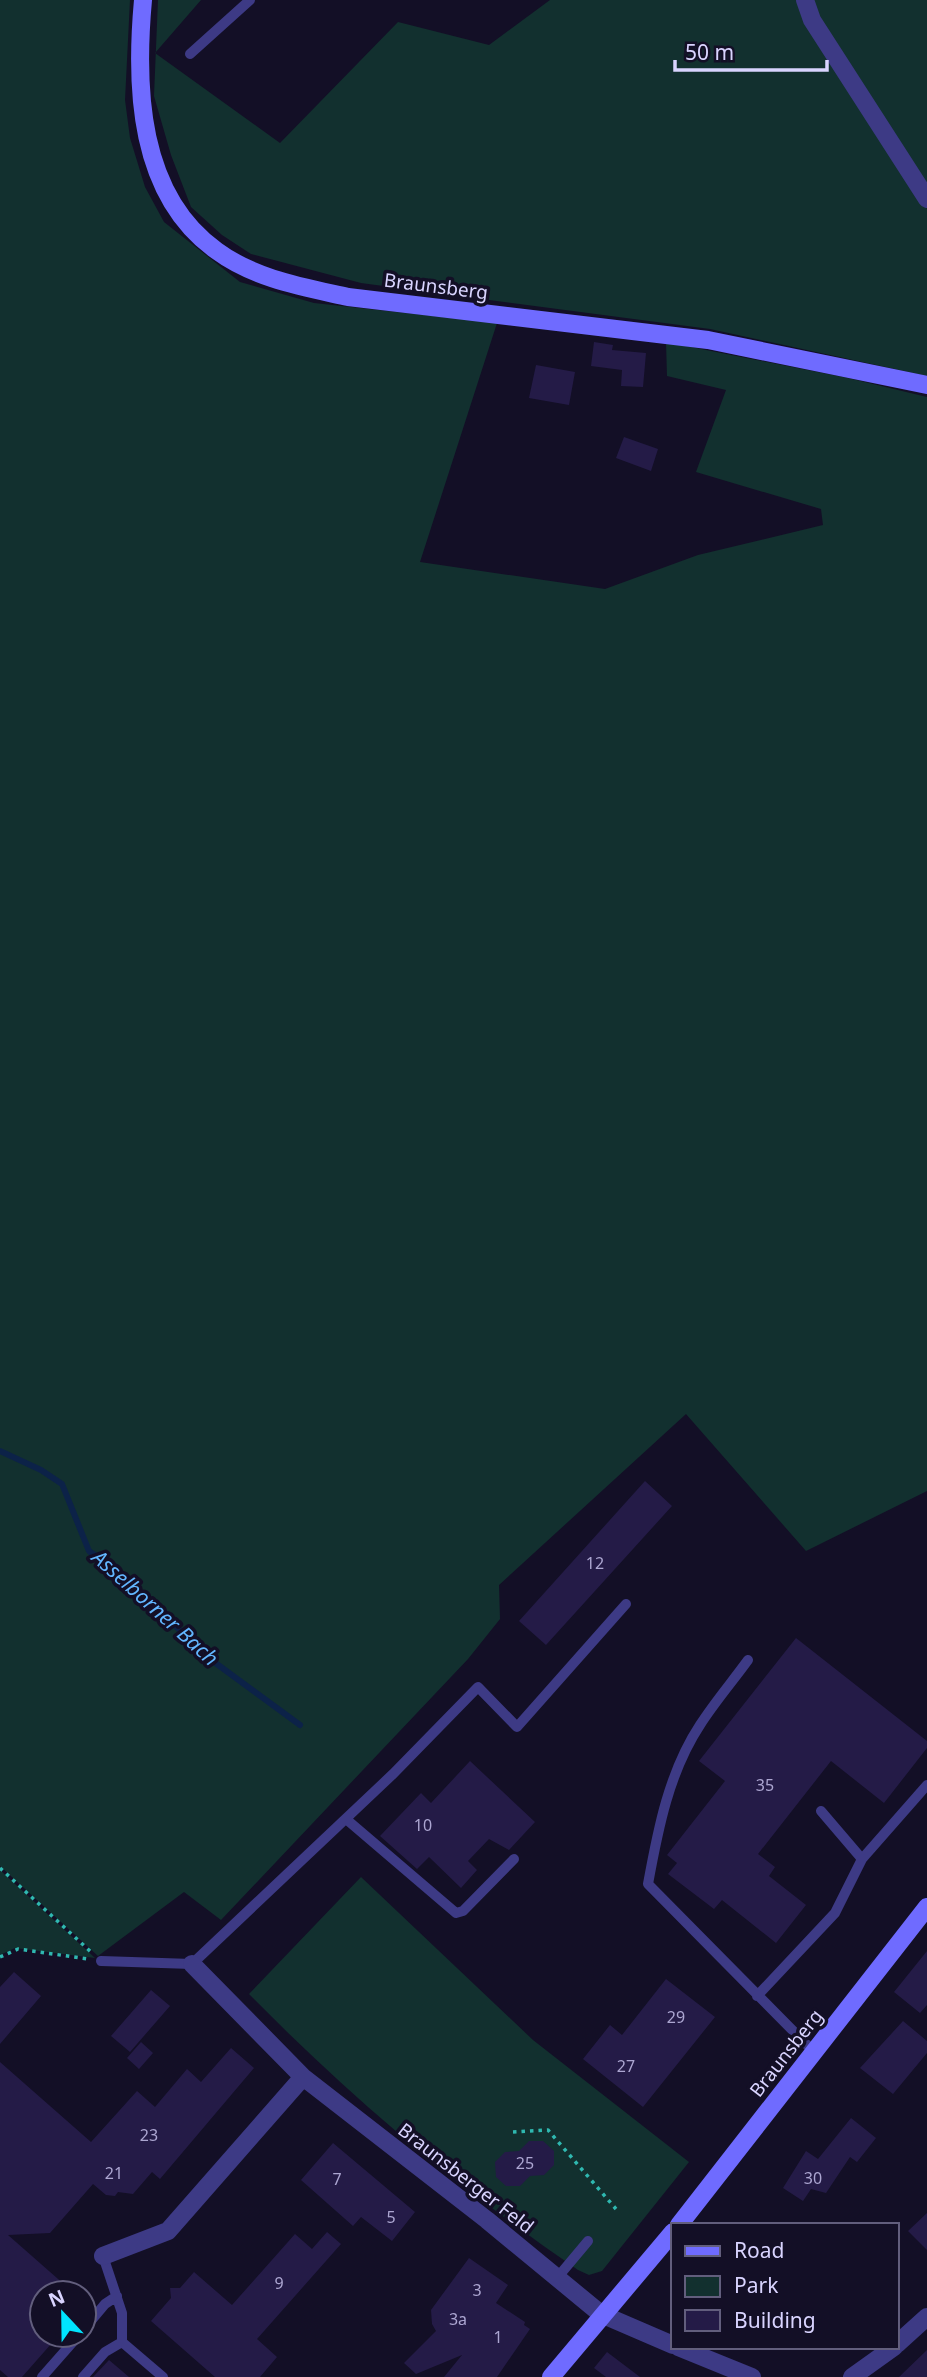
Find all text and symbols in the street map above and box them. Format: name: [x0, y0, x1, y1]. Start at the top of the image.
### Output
scale bar: [675, 28, 827, 72]
text: 50 m: [685, 38, 734, 66]
street label: Braunsberg: [382, 267, 490, 305]
water label: Asselborner Bach: [85, 1542, 225, 1671]
house number: 12: [586, 1552, 604, 1574]
house number: 35: [756, 1774, 774, 1796]
house number: 10: [414, 1814, 432, 1836]
street label: Braunsberg: [743, 2004, 829, 2102]
house number: 29: [667, 2006, 685, 2028]
house number: 27: [617, 2055, 635, 2077]
street label: Braunsberger Feld: [393, 2117, 539, 2239]
house number: 23: [140, 2124, 158, 2146]
house number: 25: [516, 2152, 534, 2174]
house number: 21: [105, 2162, 123, 2184]
house number: 30: [804, 2167, 822, 2189]
house number: 7: [332, 2168, 342, 2190]
house number: 5: [386, 2206, 396, 2228]
legend: [671, 2223, 899, 2349]
text: Road: [734, 2236, 784, 2264]
text: Park: [734, 2271, 779, 2299]
house number: 9: [274, 2272, 284, 2294]
north arrow: [28, 2279, 98, 2349]
house number: 3: [472, 2279, 482, 2301]
text: N: [45, 2283, 69, 2313]
text: Building: [734, 2306, 816, 2334]
house number: 3a: [449, 2308, 467, 2330]
house number: 1: [493, 2326, 503, 2348]

